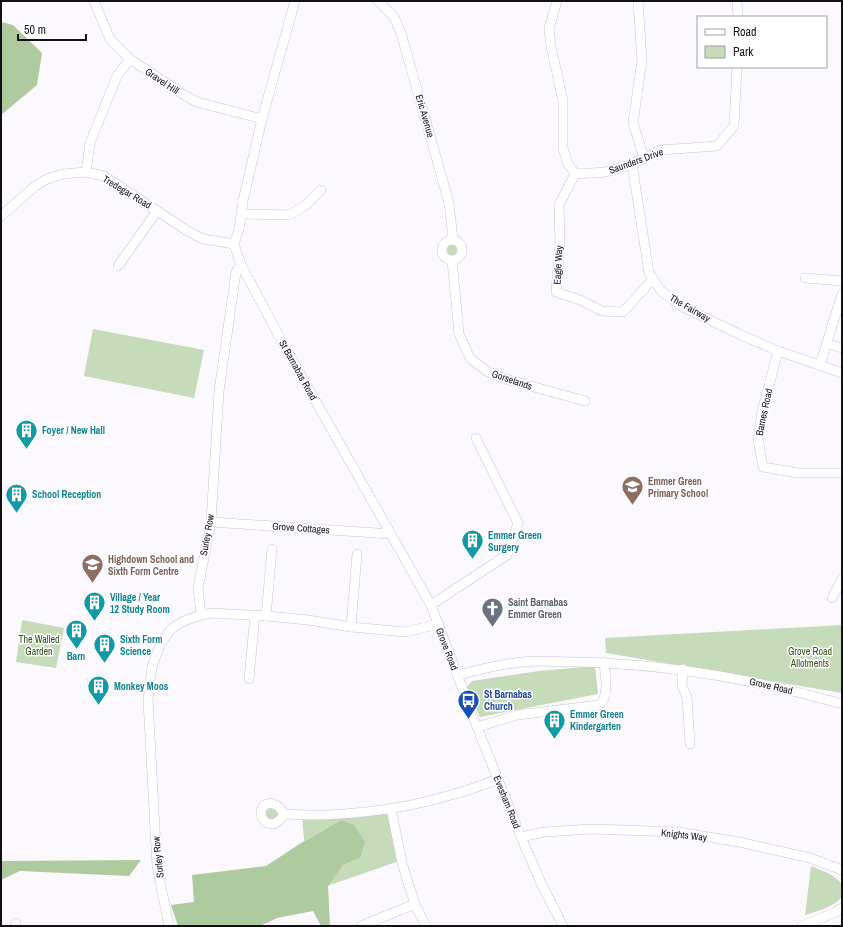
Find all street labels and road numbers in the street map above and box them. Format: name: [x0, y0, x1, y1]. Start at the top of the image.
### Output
street label: Gravel Hill: [142, 65, 182, 97]
street label: Eric Avenue: [413, 93, 437, 139]
street label: Saunders Drive: [607, 145, 665, 177]
street label: Tredegar Road: [100, 172, 154, 212]
street label: Eagle Way: [550, 244, 566, 285]
street label: The Fairway: [667, 291, 714, 325]
street label: St Barnabas Road: [276, 338, 320, 402]
street label: Gorselands: [490, 367, 534, 393]
street label: Barnes Road: [753, 387, 775, 437]
street label: Surley Row: [197, 513, 217, 557]
street label: Grove Cottages: [272, 520, 330, 536]
street label: Grove Road: [433, 626, 461, 672]
street label: Grove Road: [748, 675, 794, 697]
street label: Evesham Road: [490, 774, 524, 830]
street label: Knights Way: [660, 826, 709, 844]
street label: Surley Row: [149, 835, 167, 879]

